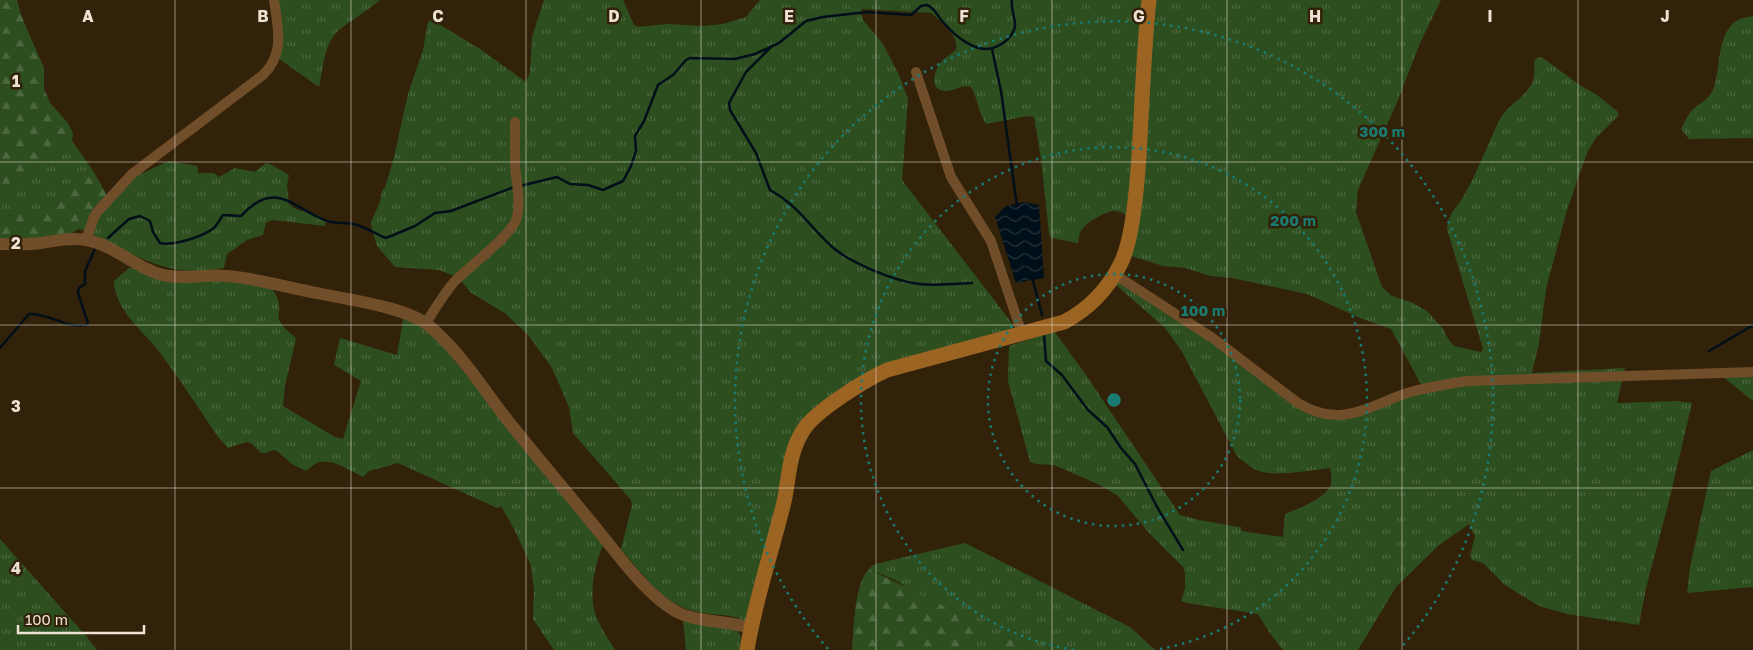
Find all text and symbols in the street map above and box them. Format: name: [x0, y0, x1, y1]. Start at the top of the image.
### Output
text: A: [82, 6, 94, 26]
text: B: [257, 6, 269, 26]
text: C: [432, 6, 444, 26]
text: D: [608, 6, 620, 26]
text: E: [784, 6, 794, 26]
text: F: [959, 6, 969, 26]
text: G: [1133, 6, 1145, 26]
text: H: [1309, 6, 1321, 26]
text: I: [1487, 6, 1493, 26]
text: J: [1660, 6, 1670, 26]
text: 1: [12, 71, 20, 91]
text: 300 m: [1359, 122, 1405, 140]
text: 200 m: [1270, 211, 1316, 229]
text: 2: [11, 233, 21, 253]
text: 100 m: [1181, 301, 1225, 319]
centre of rings: [1105, 391, 1123, 409]
text: 3: [11, 396, 21, 416]
text: 4: [11, 558, 21, 578]
scale bar: [18, 602, 144, 634]
text: 100 m: [25, 610, 68, 628]

